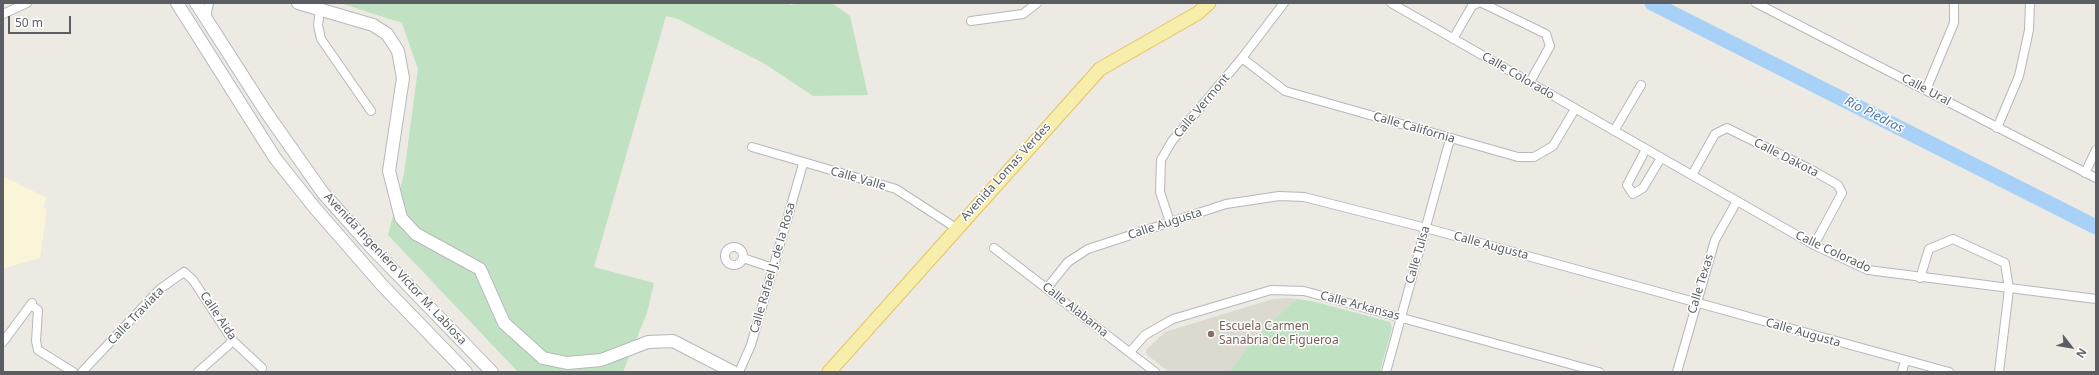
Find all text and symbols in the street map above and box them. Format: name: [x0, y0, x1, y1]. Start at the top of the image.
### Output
scale bar: [10, 8, 73, 34]
text: 50 m: [15, 14, 43, 31]
street label: Calle Colorado: [1479, 49, 1557, 103]
street label: Calle Vermont: [1171, 71, 1233, 141]
street label: Calle Ural: [1899, 71, 1953, 109]
water label: Río Piedras: [1842, 93, 1906, 137]
street label: Calle California: [1371, 109, 1457, 147]
street label: Avenida Lomas Verdes: [958, 120, 1054, 224]
street label: Calle Dakota: [1751, 136, 1821, 180]
street label: Calle Valle: [829, 164, 887, 194]
street label: Avenida Ingeniero Víctor M. Labiosa: [321, 190, 469, 348]
street label: Calle Rafael J. de la Rosa: [747, 201, 799, 335]
street label: Calle Augusta: [1126, 205, 1204, 243]
street label: Calle Tulsa: [1403, 224, 1433, 286]
street label: Calle Colorado: [1793, 228, 1873, 276]
street label: Calle Augusta: [1452, 229, 1530, 263]
street label: Calle Texas: [1685, 252, 1717, 316]
street label: Calle Alabama: [1039, 280, 1111, 340]
street label: Calle Traviata: [105, 284, 167, 348]
street label: Calle Arkansas: [1319, 288, 1401, 324]
street label: Calle Aida: [197, 289, 239, 343]
street label: Calle Augusta: [1764, 315, 1842, 351]
place label: Escuela Carmen Sanabria de Figueroa: [1219, 320, 1339, 348]
north arrow: [2051, 327, 2091, 367]
marker: Escuela Carmen Sanabria de Figueroa: [1206, 329, 1216, 339]
text: N: [2073, 346, 2090, 361]

